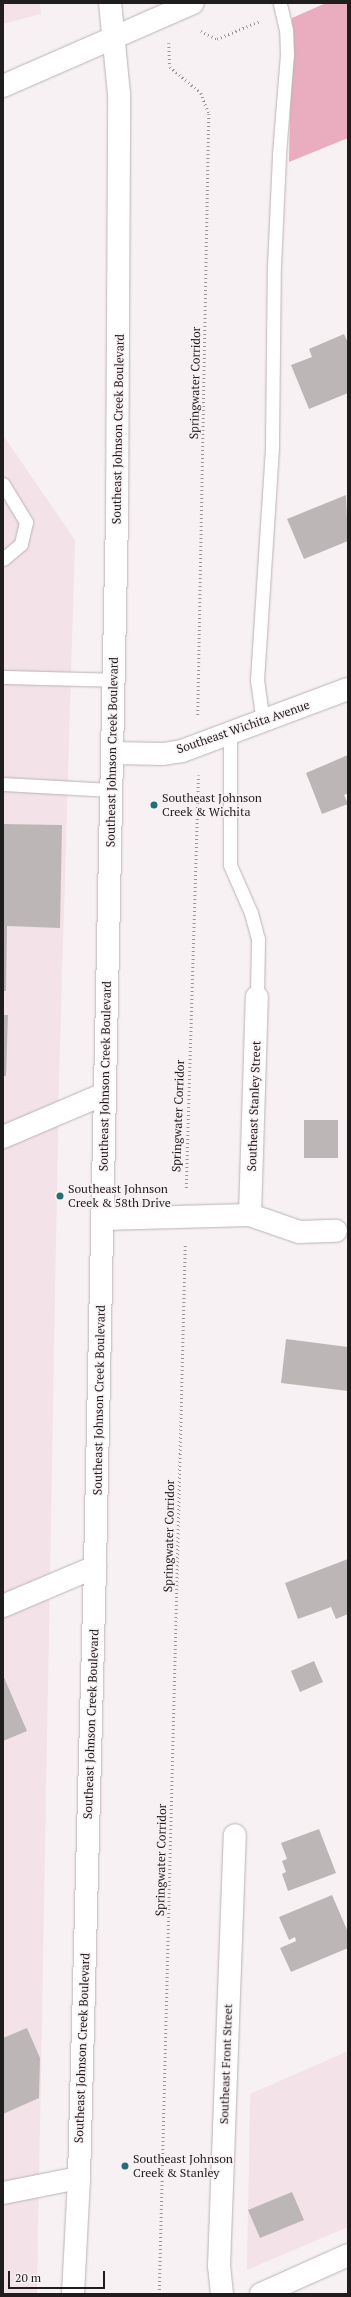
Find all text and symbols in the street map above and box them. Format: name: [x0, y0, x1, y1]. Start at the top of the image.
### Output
street label: Springwater Corridor: [187, 327, 203, 439]
street label: Southeast Johnson Creek Boulevard: [109, 334, 127, 524]
street label: Southeast Johnson Creek Boulevard: [103, 657, 121, 847]
street label: Southeast Wichita Avenue: [175, 697, 311, 757]
place label: Southeast Johnson Creek & Wichita: [162, 791, 262, 819]
marker: Southeast Johnson Creek & Wichita: [149, 800, 159, 810]
street label: Southeast Johnson Creek Boulevard: [96, 981, 114, 1171]
street label: Southeast Stanley Street: [245, 1040, 263, 1172]
street label: Springwater Corridor: [169, 1060, 187, 1172]
place label: Southeast Johnson Creek & 58th Drive: [68, 1182, 171, 1210]
marker: Southeast Johnson Creek & 58th Drive: [55, 1191, 65, 1201]
street label: Southeast Johnson Creek Boulevard: [90, 1305, 108, 1495]
street label: Springwater Corridor: [161, 1480, 177, 1592]
street label: Southeast Johnson Creek Boulevard: [80, 1629, 102, 1819]
street label: Springwater Corridor: [153, 1804, 169, 1916]
street label: Southeast Johnson Creek Boulevard: [71, 1953, 93, 2143]
street label: Southeast Front Street: [217, 2004, 235, 2124]
place label: Southeast Johnson Creek & Stanley: [133, 2152, 233, 2180]
marker: Southeast Johnson Creek & Stanley: [120, 2161, 130, 2171]
scale bar: [10, 2263, 107, 2289]
text: 20 m: [15, 2270, 41, 2285]

